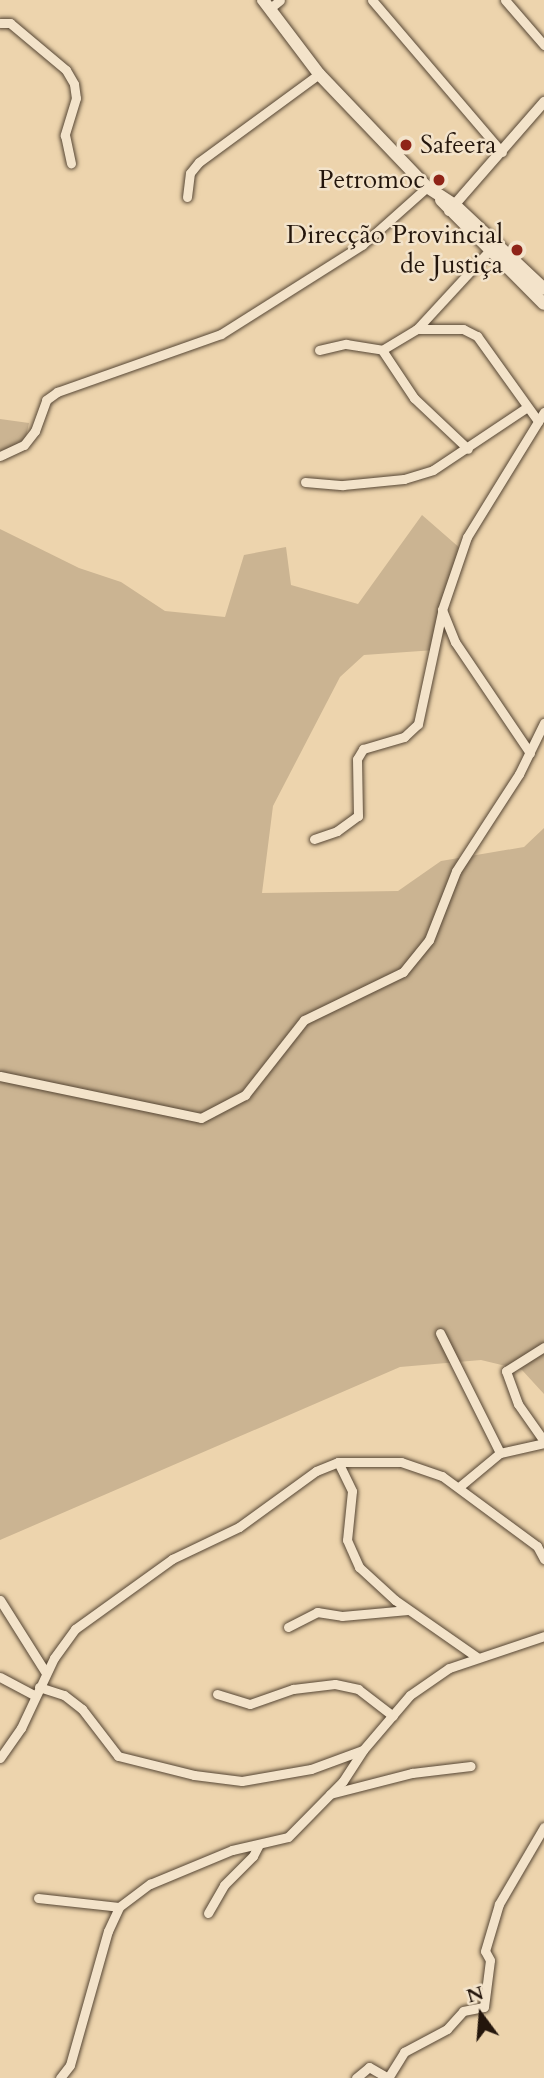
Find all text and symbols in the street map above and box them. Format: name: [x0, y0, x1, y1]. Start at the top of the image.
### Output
place label: Safeera: [420, 129, 497, 161]
marker: Safeera: [398, 137, 414, 153]
place label: Petromoc: [318, 164, 425, 196]
marker: Petromoc: [431, 172, 447, 188]
place label: Direcção Provincial de Justiça: [286, 219, 503, 280]
marker: Direcção Provincial de Justiça: [509, 242, 525, 258]
north arrow: [446, 1980, 516, 2050]
text: N: [464, 1980, 487, 2010]

